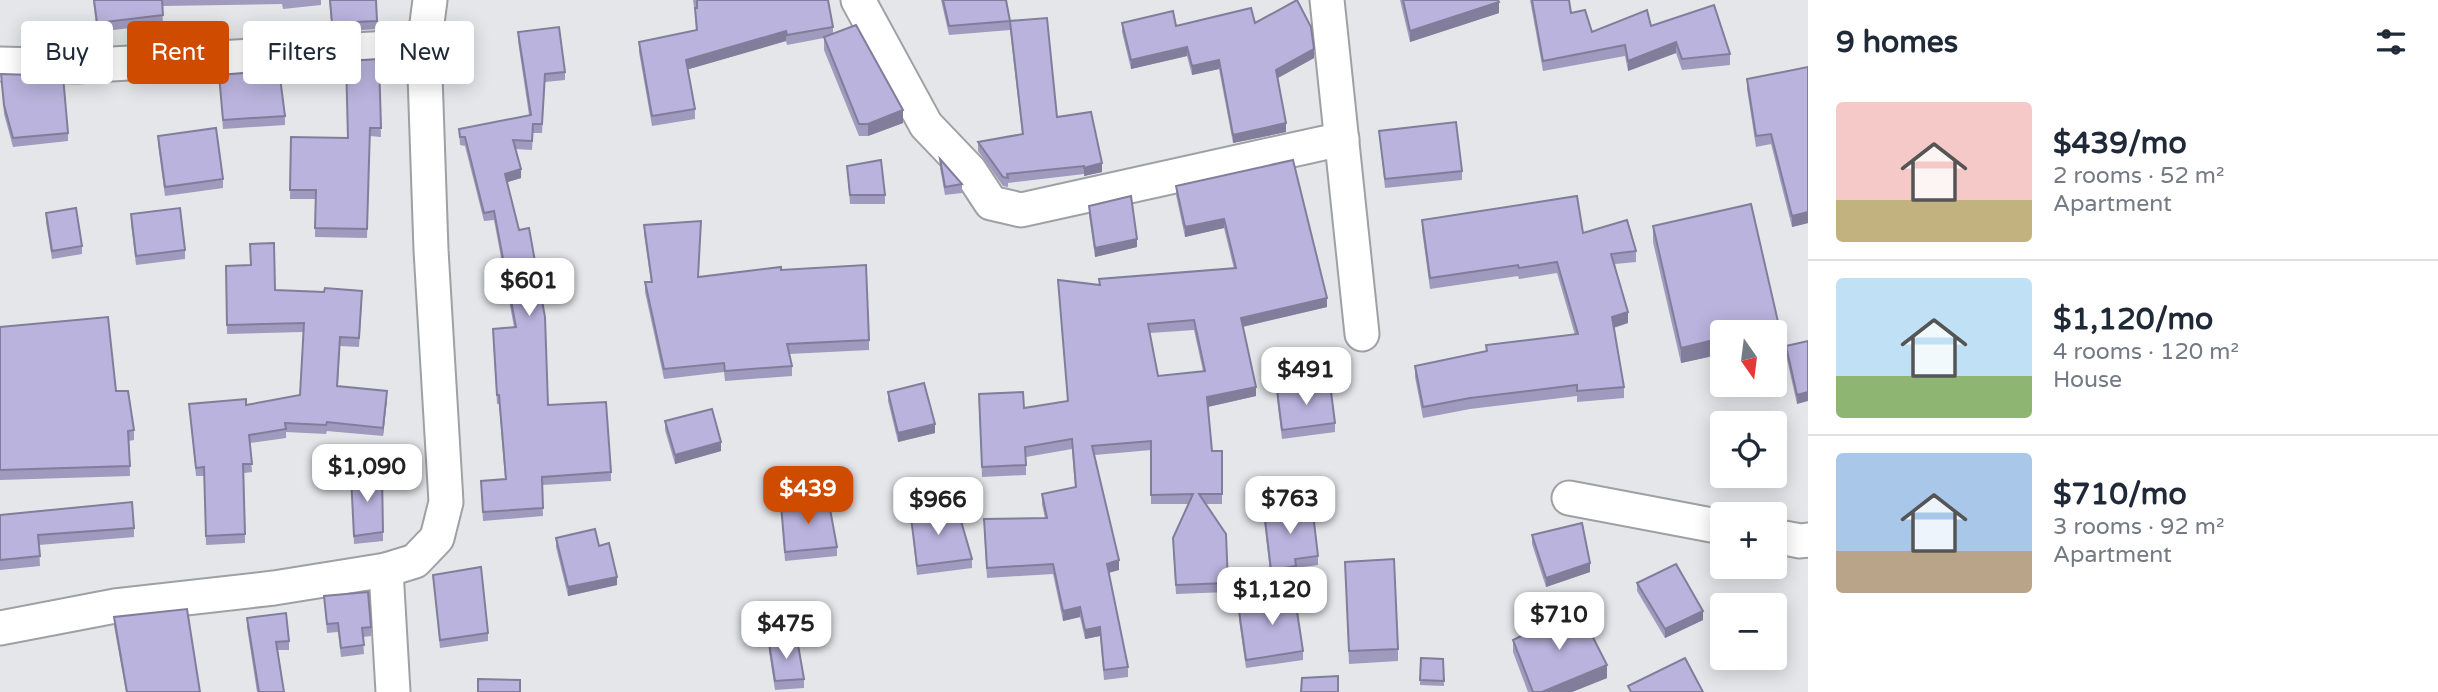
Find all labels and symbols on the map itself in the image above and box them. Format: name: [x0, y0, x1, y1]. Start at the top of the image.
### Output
pin: $601: [488, 258, 570, 318]
north arrow: [1710, 320, 1787, 397]
pin: $491: [1265, 348, 1347, 407]
pin: $1,090: [310, 444, 424, 504]
pin: $439: [767, 466, 849, 526]
pin: $763: [1249, 476, 1331, 536]
pin: $966: [897, 477, 979, 537]
pin: $1,120: [1215, 568, 1329, 627]
pin: $710: [1518, 592, 1600, 652]
pin: $475: [745, 602, 827, 661]

